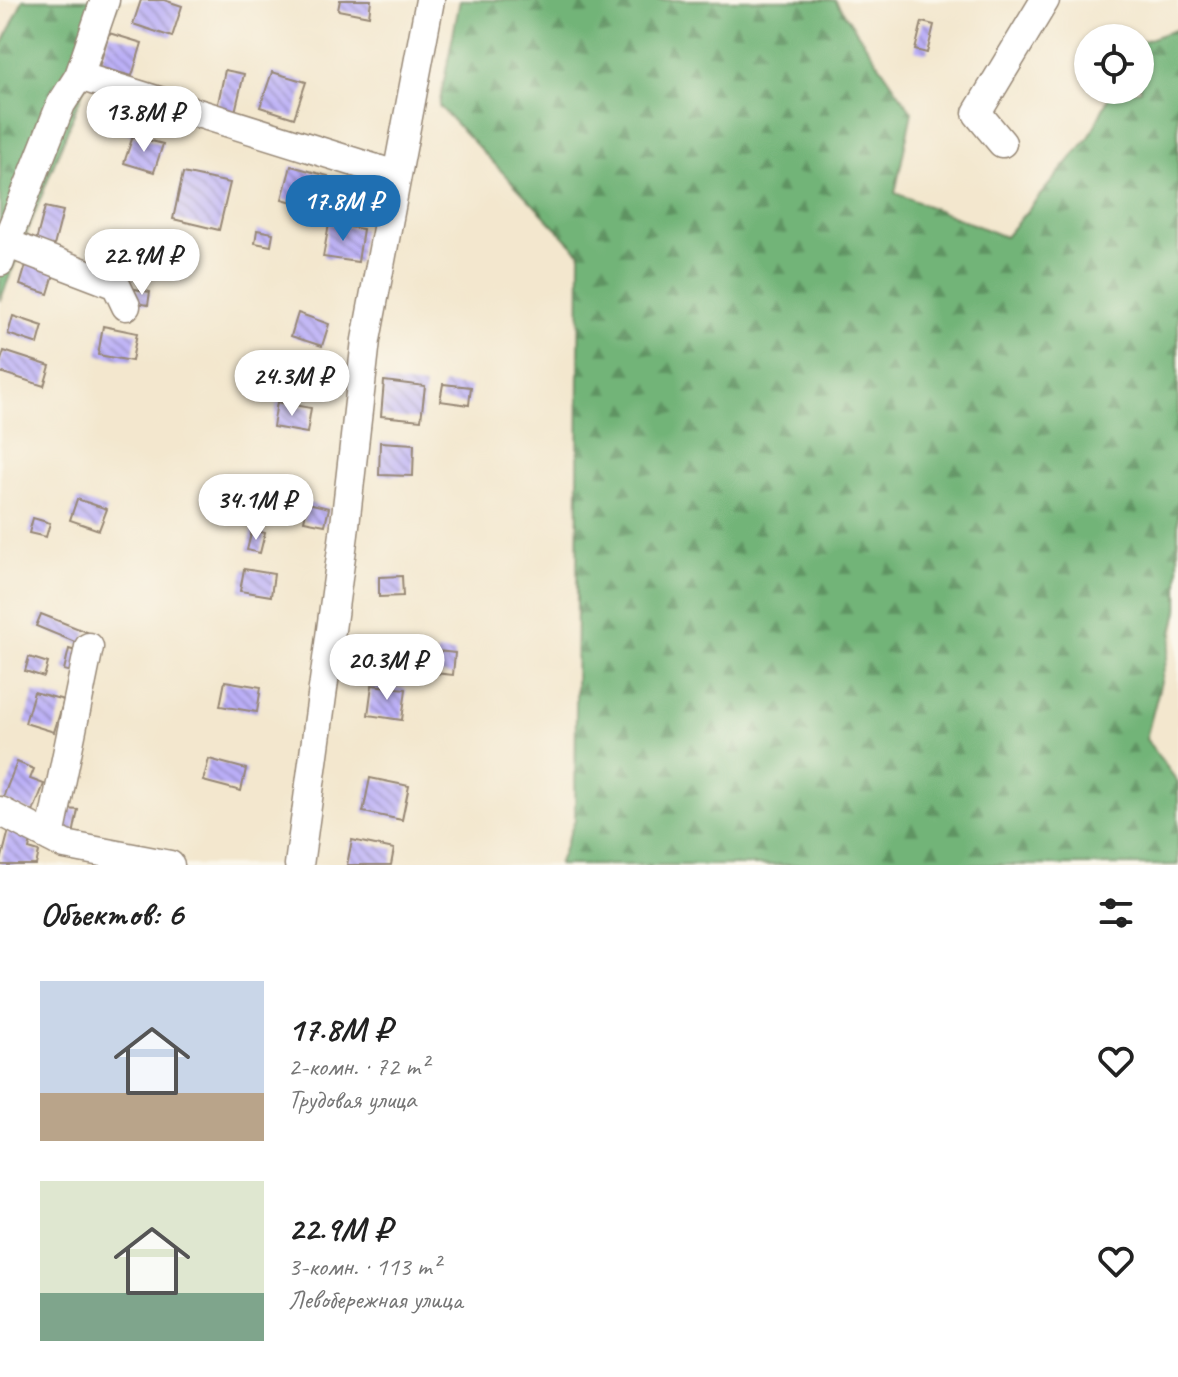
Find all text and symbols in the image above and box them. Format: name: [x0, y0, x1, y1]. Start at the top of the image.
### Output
map controls: [1074, 24, 1154, 104]
button: locate: [1074, 24, 1154, 104]
pin: 13.8M ₽: [70, 86, 218, 154]
text: 13.8M ₽: [105, 95, 183, 128]
pin: 17.8M ₽: [269, 175, 417, 243]
text: 17.8M ₽: [304, 184, 382, 217]
pin: 22.9M ₽: [68, 229, 216, 297]
text: 22.9M ₽: [103, 238, 181, 271]
pin: 24.3M ₽: [218, 350, 366, 418]
text: 24.3M ₽: [253, 359, 331, 392]
pin: 34.1M ₽: [182, 474, 330, 542]
text: 34.1M ₽: [217, 483, 295, 516]
pin: 20.3M ₽: [313, 634, 461, 702]
text: 20.3M ₽: [348, 643, 426, 676]
icon: filters: [1094, 891, 1138, 935]
text: Объектов: 6: [40, 892, 183, 935]
text: 17.8M ₽: [288, 1007, 391, 1050]
icon: home: [104, 1013, 200, 1109]
icon: heart: [1094, 1039, 1138, 1083]
text: 2-комн. · 72 m²: [288, 1050, 428, 1083]
text: Трудовая улица: [288, 1083, 416, 1116]
text: 22.9M ₽: [288, 1207, 391, 1250]
icon: home: [104, 1213, 200, 1309]
icon: heart: [1094, 1239, 1138, 1283]
text: 3-комн. · 113 m²: [288, 1250, 440, 1283]
text: Левобережная улица: [288, 1283, 462, 1316]

